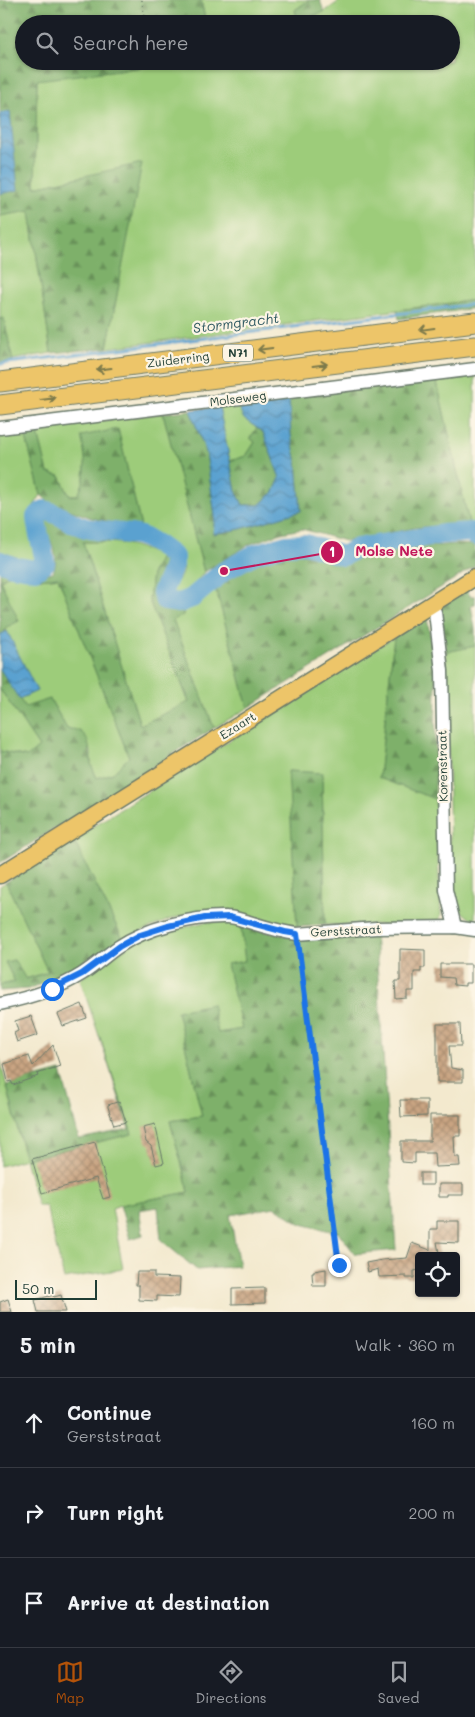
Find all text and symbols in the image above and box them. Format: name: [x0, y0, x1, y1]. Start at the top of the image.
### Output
search box: [15, 15, 460, 70]
icon: search: [33, 29, 61, 57]
text: Search here: [73, 30, 189, 55]
water label: Stormgracht: [192, 308, 280, 337]
one-way arrow: [419, 324, 435, 334]
road number: N71: [223, 344, 253, 362]
one-way arrow: [258, 344, 274, 354]
street label: Zuiderring: [146, 347, 210, 371]
one-way arrow: [311, 360, 327, 370]
one-way arrow: [97, 364, 113, 374]
street label: Molseweg: [209, 387, 267, 409]
one-way arrow: [40, 394, 56, 404]
callout: Molse Nete: [320, 537, 442, 566]
text: 1: [329, 541, 335, 561]
text: Molse Nete: [355, 541, 433, 560]
street label: Ezaart: [216, 708, 259, 742]
street label: Korenstraat: [433, 730, 451, 802]
street label: Gerststraat: [310, 920, 382, 940]
route start: [41, 978, 64, 1001]
map controls: [415, 1252, 460, 1297]
button: locate: [415, 1252, 460, 1297]
route end: [328, 1254, 351, 1277]
scale bar: [15, 1277, 98, 1300]
text: 50 m: [22, 1279, 54, 1298]
text: 5 min: [20, 1331, 76, 1358]
text: Walk · 360 m: [354, 1334, 455, 1355]
text: Continue: [67, 1400, 152, 1425]
icon: ahead: [20, 1409, 48, 1437]
text: 160 m: [410, 1412, 455, 1433]
text: Gerststraat: [67, 1425, 161, 1446]
icon: right: [20, 1499, 48, 1527]
text: Turn right: [67, 1500, 164, 1525]
text: 200 m: [408, 1502, 455, 1523]
icon: arrive: [20, 1589, 48, 1617]
text: Arrive at destination: [67, 1590, 270, 1615]
tab: Map: [56, 1658, 84, 1707]
tab: Directions: [195, 1658, 267, 1707]
tab: Saved: [378, 1658, 419, 1707]

